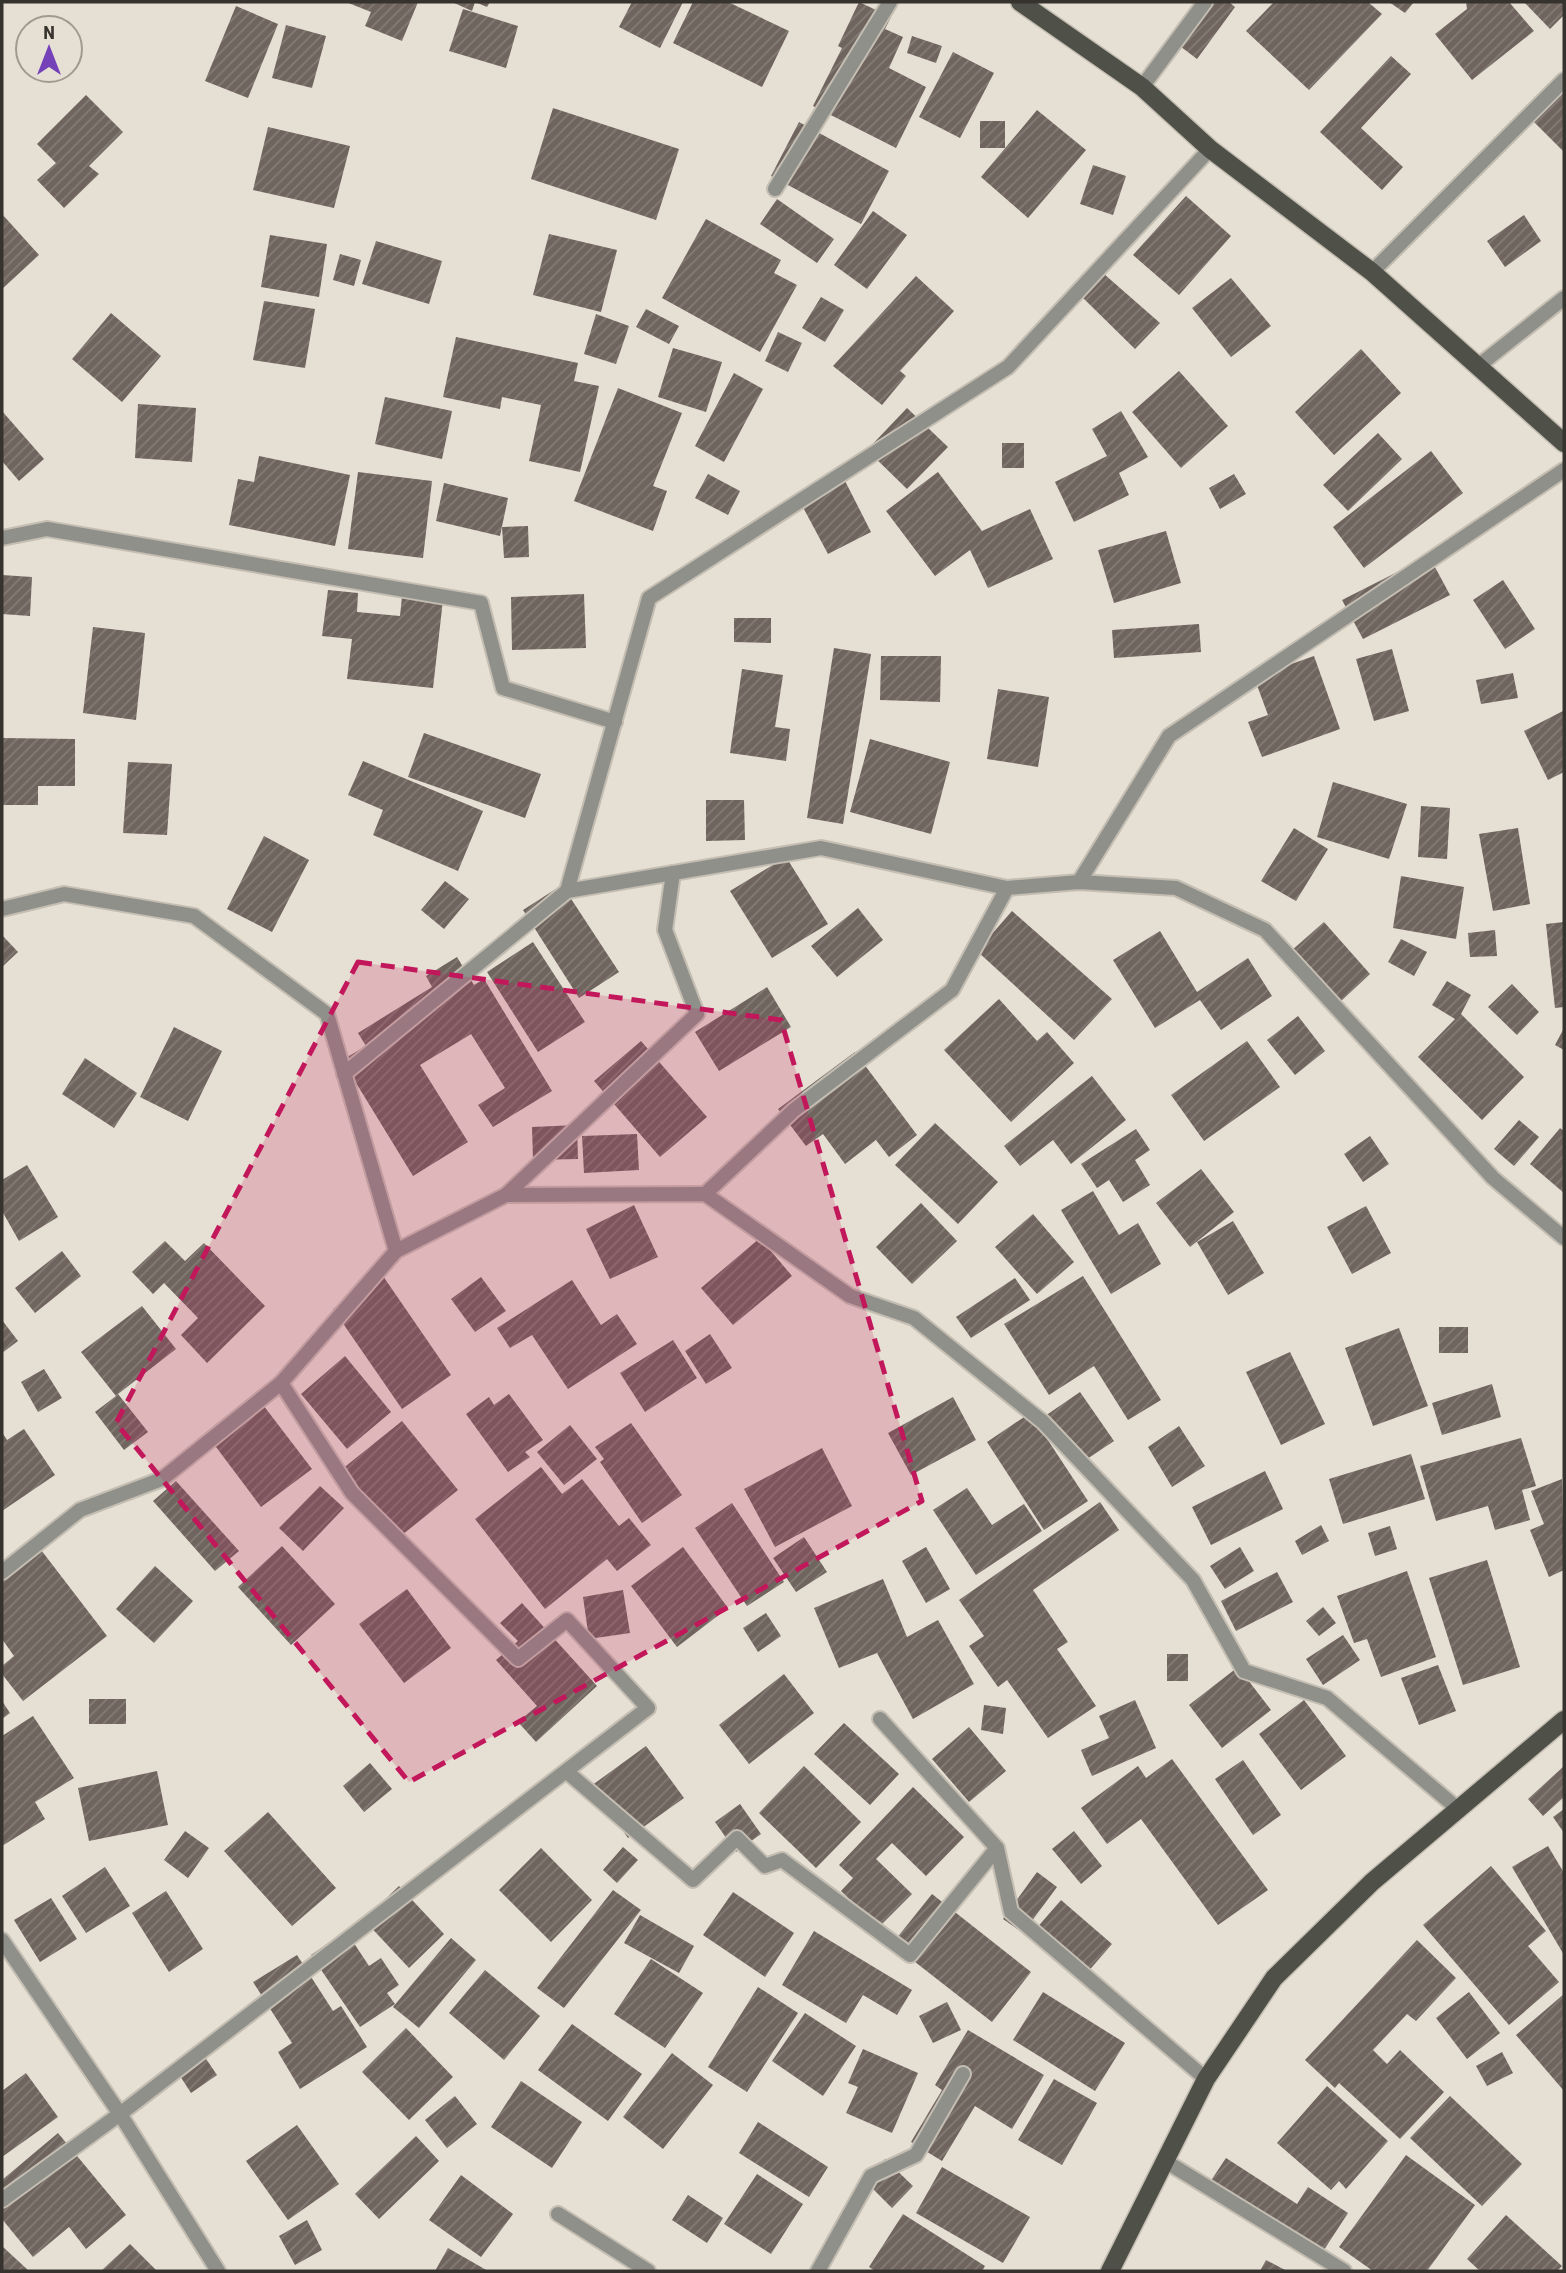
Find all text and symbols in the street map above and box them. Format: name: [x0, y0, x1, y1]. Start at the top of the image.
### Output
north arrow: [14, 14, 84, 84]
text: N: [43, 21, 55, 44]

